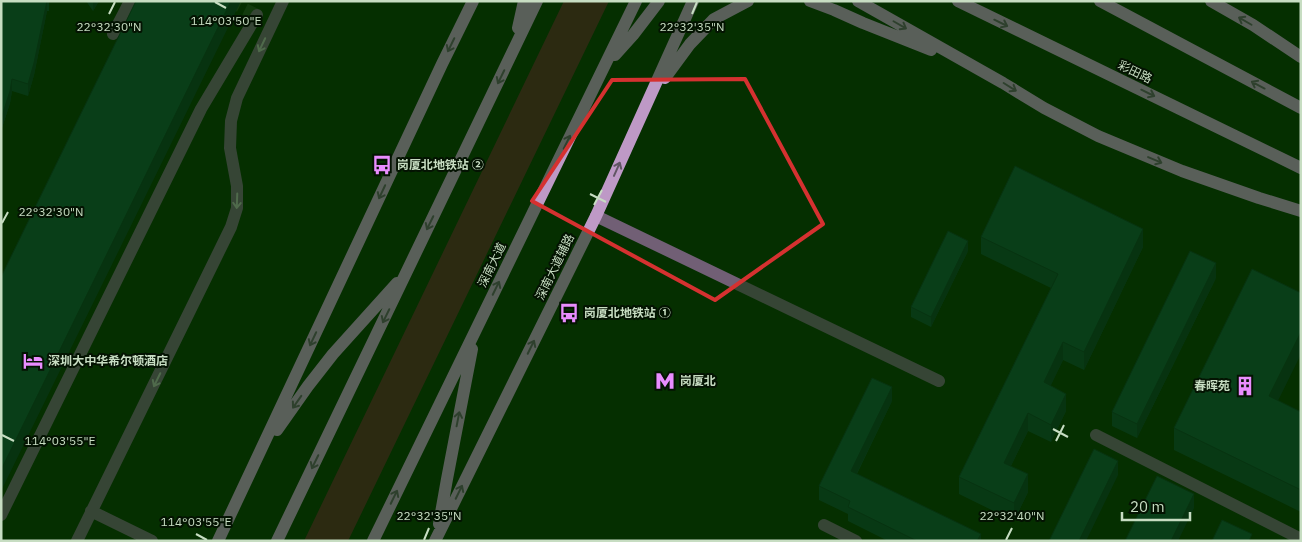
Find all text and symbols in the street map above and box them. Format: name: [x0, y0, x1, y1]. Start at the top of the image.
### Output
text: 114°03'50"E: [191, 13, 261, 28]
one-way arrow: [1239, 15, 1253, 25]
one-way arrow: [994, 18, 1009, 28]
text: 22°32'30"N: [76, 19, 142, 34]
text: 22°32'35"N: [659, 19, 725, 34]
one-way arrow: [893, 20, 908, 30]
one-way arrow: [257, 37, 266, 52]
one-way arrow: [446, 37, 455, 52]
street label: 彩田路: [1116, 57, 1155, 86]
one-way arrow: [495, 69, 505, 84]
one-way arrow: [1250, 80, 1265, 90]
one-way arrow: [1002, 82, 1016, 92]
one-way arrow: [1140, 89, 1155, 99]
one-way arrow: [563, 135, 572, 150]
bus stop icon: 岗厦北地铁站 ②: [371, 154, 393, 176]
one-way arrow: [1147, 155, 1162, 165]
place label: 岗厦北地铁站 ②: [397, 157, 484, 172]
one-way arrow: [613, 162, 622, 177]
one-way arrow: [377, 184, 386, 199]
one-way arrow: [232, 192, 242, 208]
text: 22°32'30"N: [18, 204, 84, 219]
one-way arrow: [425, 215, 435, 230]
street label: 深南大道辅路: [532, 231, 577, 302]
street label: 深南大道: [474, 240, 509, 290]
one-way arrow: [491, 281, 501, 296]
bus stop icon: 岗厦北地铁站 ①: [558, 302, 580, 324]
place label: 岗厦北地铁站 ①: [584, 305, 671, 320]
one-way arrow: [381, 308, 390, 323]
one-way arrow: [308, 331, 318, 346]
one-way arrow: [527, 340, 536, 355]
hotel icon: 深圳大中华希尔顿酒店: [22, 350, 44, 372]
place label: 深圳大中华希尔顿酒店: [48, 353, 168, 368]
metro station icon: 岗厦北: [654, 370, 676, 392]
one-way arrow: [151, 372, 161, 387]
place label: 岗厦北: [680, 373, 716, 388]
building icon: 春晖苑: [1234, 375, 1256, 397]
place label: 春晖苑: [1194, 378, 1230, 393]
one-way arrow: [292, 395, 302, 409]
one-way arrow: [454, 412, 464, 428]
text: 114°03'55"E: [25, 433, 95, 448]
one-way arrow: [310, 454, 319, 469]
one-way arrow: [455, 485, 464, 500]
one-way arrow: [390, 490, 399, 505]
scale bar: [1122, 490, 1190, 522]
text: 20 m: [1130, 497, 1165, 516]
text: 22°32'35"N: [396, 508, 462, 523]
text: 22°32'40"N: [979, 508, 1045, 523]
text: 114°03'55"E: [161, 514, 231, 529]

